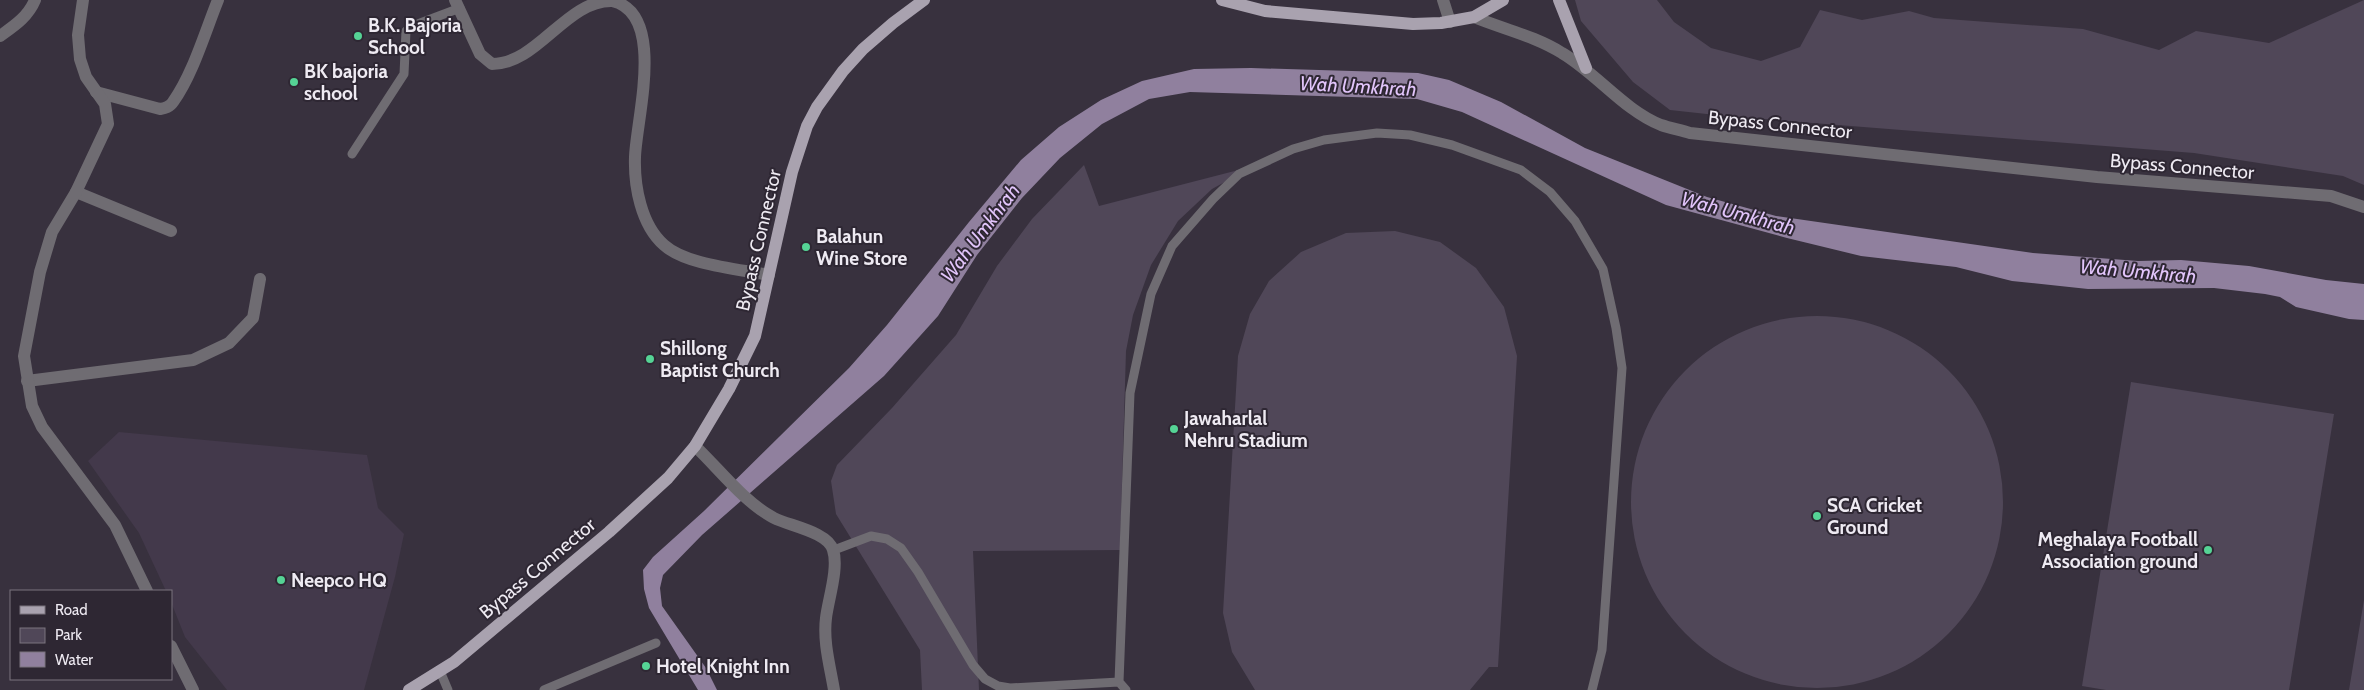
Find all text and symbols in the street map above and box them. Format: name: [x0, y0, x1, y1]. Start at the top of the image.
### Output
place label: B.K. Bajoria School: [368, 14, 462, 59]
marker: B.K. Bajoria School: [352, 30, 364, 42]
place label: BK bajoria school: [304, 60, 389, 105]
water label: Wah Umkhrah: [1299, 71, 1417, 101]
marker: BK bajoria school: [288, 76, 300, 88]
street label: Bypass Connector: [1707, 106, 1853, 143]
street label: Bypass Connector: [2109, 149, 2255, 184]
street label: Bypass Connector: [731, 167, 786, 313]
water label: Wah Umkhrah: [935, 179, 1025, 287]
water label: Wah Umkhrah: [1678, 186, 1798, 240]
place label: Balahun Wine Store: [816, 225, 908, 270]
marker: Balahun Wine Store: [800, 241, 812, 253]
water label: Wah Umkhrah: [2079, 254, 2197, 288]
place label: Shillong Baptist Church: [660, 337, 780, 382]
marker: Shillong Baptist Church: [644, 353, 656, 365]
place label: Jawaharlal Nehru Stadium: [1183, 407, 1308, 452]
marker: Jawaharlal Nehru Stadium: [1168, 423, 1180, 435]
place label: SCA Cricket Ground: [1827, 494, 1922, 539]
marker: SCA Cricket Ground: [1811, 510, 1823, 522]
street label: Bypass Connector: [475, 513, 600, 624]
place label: Meghalaya Football Association ground: [2038, 528, 2198, 573]
marker: Meghalaya Football Association ground: [2202, 544, 2214, 556]
place label: Neepco HQ: [291, 569, 387, 592]
marker: Neepco HQ: [275, 574, 287, 586]
legend: [10, 590, 172, 680]
text: Road: [55, 601, 88, 619]
text: Park: [55, 626, 82, 644]
text: Water: [55, 651, 93, 669]
place label: Hotel Knight Inn: [656, 655, 790, 678]
marker: Hotel Knight Inn: [640, 660, 652, 672]

